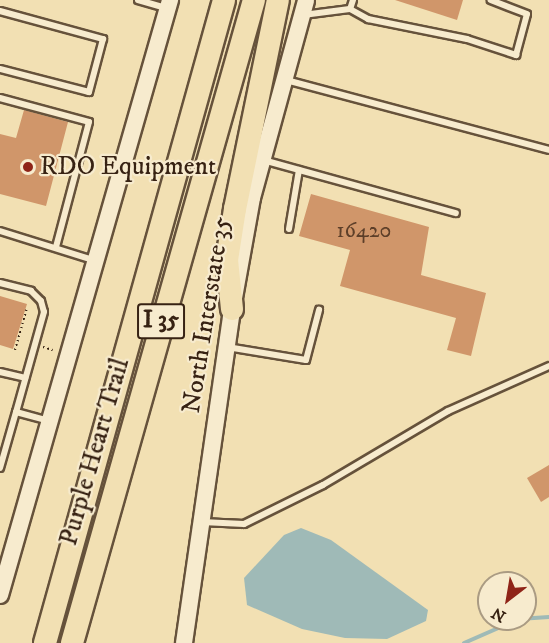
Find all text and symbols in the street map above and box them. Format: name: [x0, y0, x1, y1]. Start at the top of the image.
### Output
place label: RDO Equipment: [40, 151, 216, 183]
marker: RDO Equipment: [21, 160, 35, 174]
street label: North Interstate 35: [176, 214, 238, 416]
house number: 16420: [337, 218, 391, 244]
road number: I 35: [137, 300, 185, 342]
street label: Purple Heart Trail: [53, 355, 137, 549]
north arrow: [477, 571, 537, 631]
text: N: [488, 603, 510, 627]

